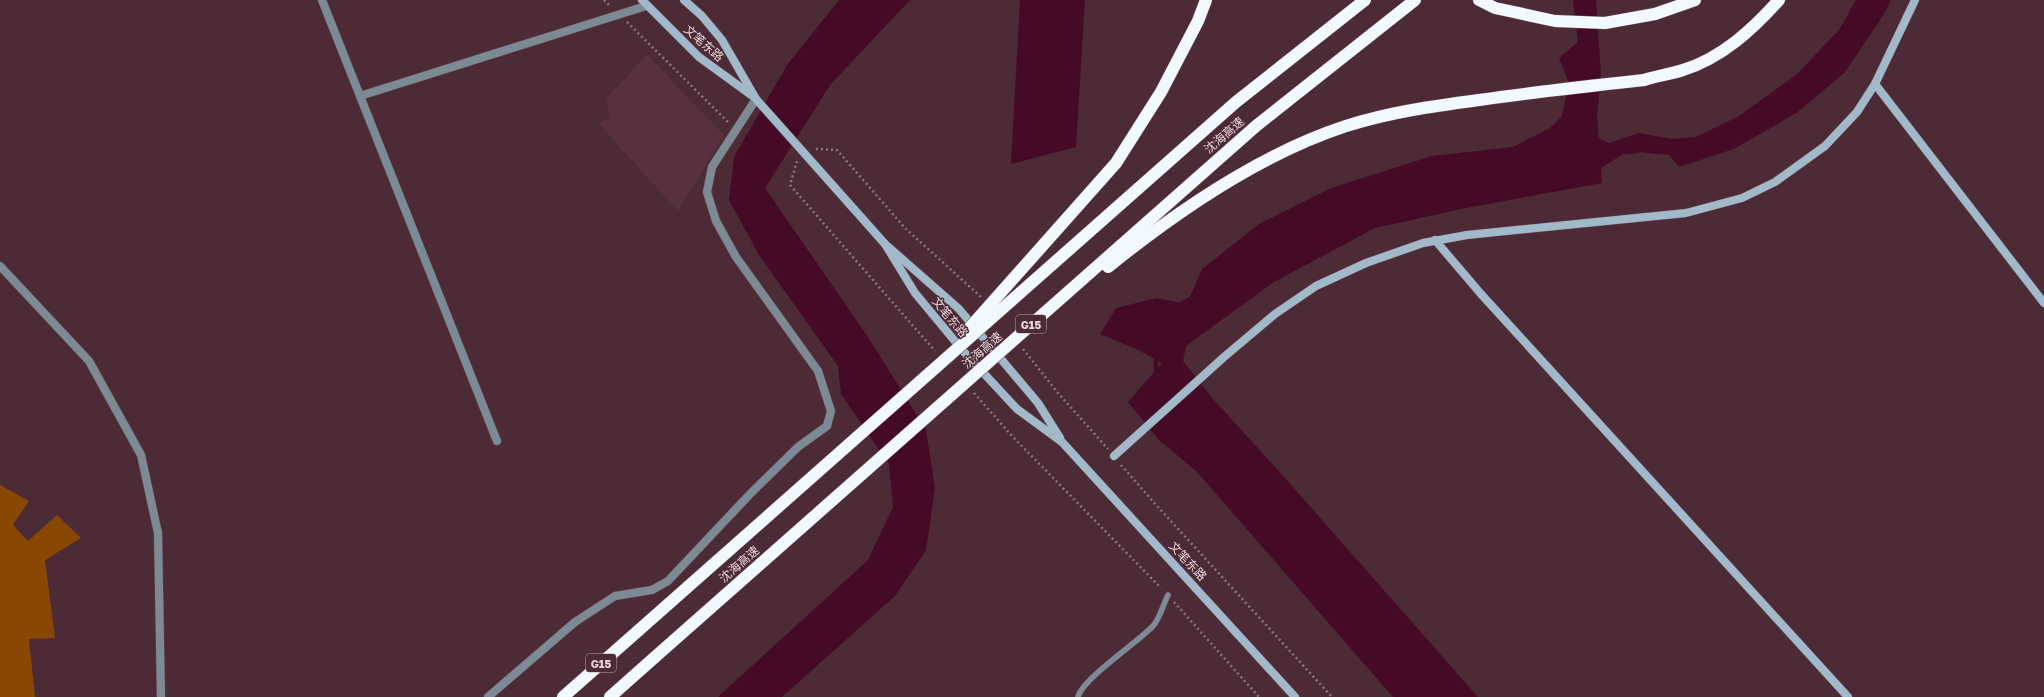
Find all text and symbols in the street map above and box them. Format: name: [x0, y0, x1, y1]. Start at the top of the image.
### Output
street label: 文笔东路: [681, 22, 727, 64]
street label: 沈海高速: [1201, 114, 1247, 156]
street label: 文笔东路: [929, 294, 971, 340]
road number: G15: [1016, 315, 1046, 333]
street label: 沈海高速: [959, 329, 1005, 371]
street label: 文笔东路: [1166, 538, 1210, 584]
street label: 沈海高速: [716, 543, 762, 585]
road number: G15: [586, 654, 616, 672]

